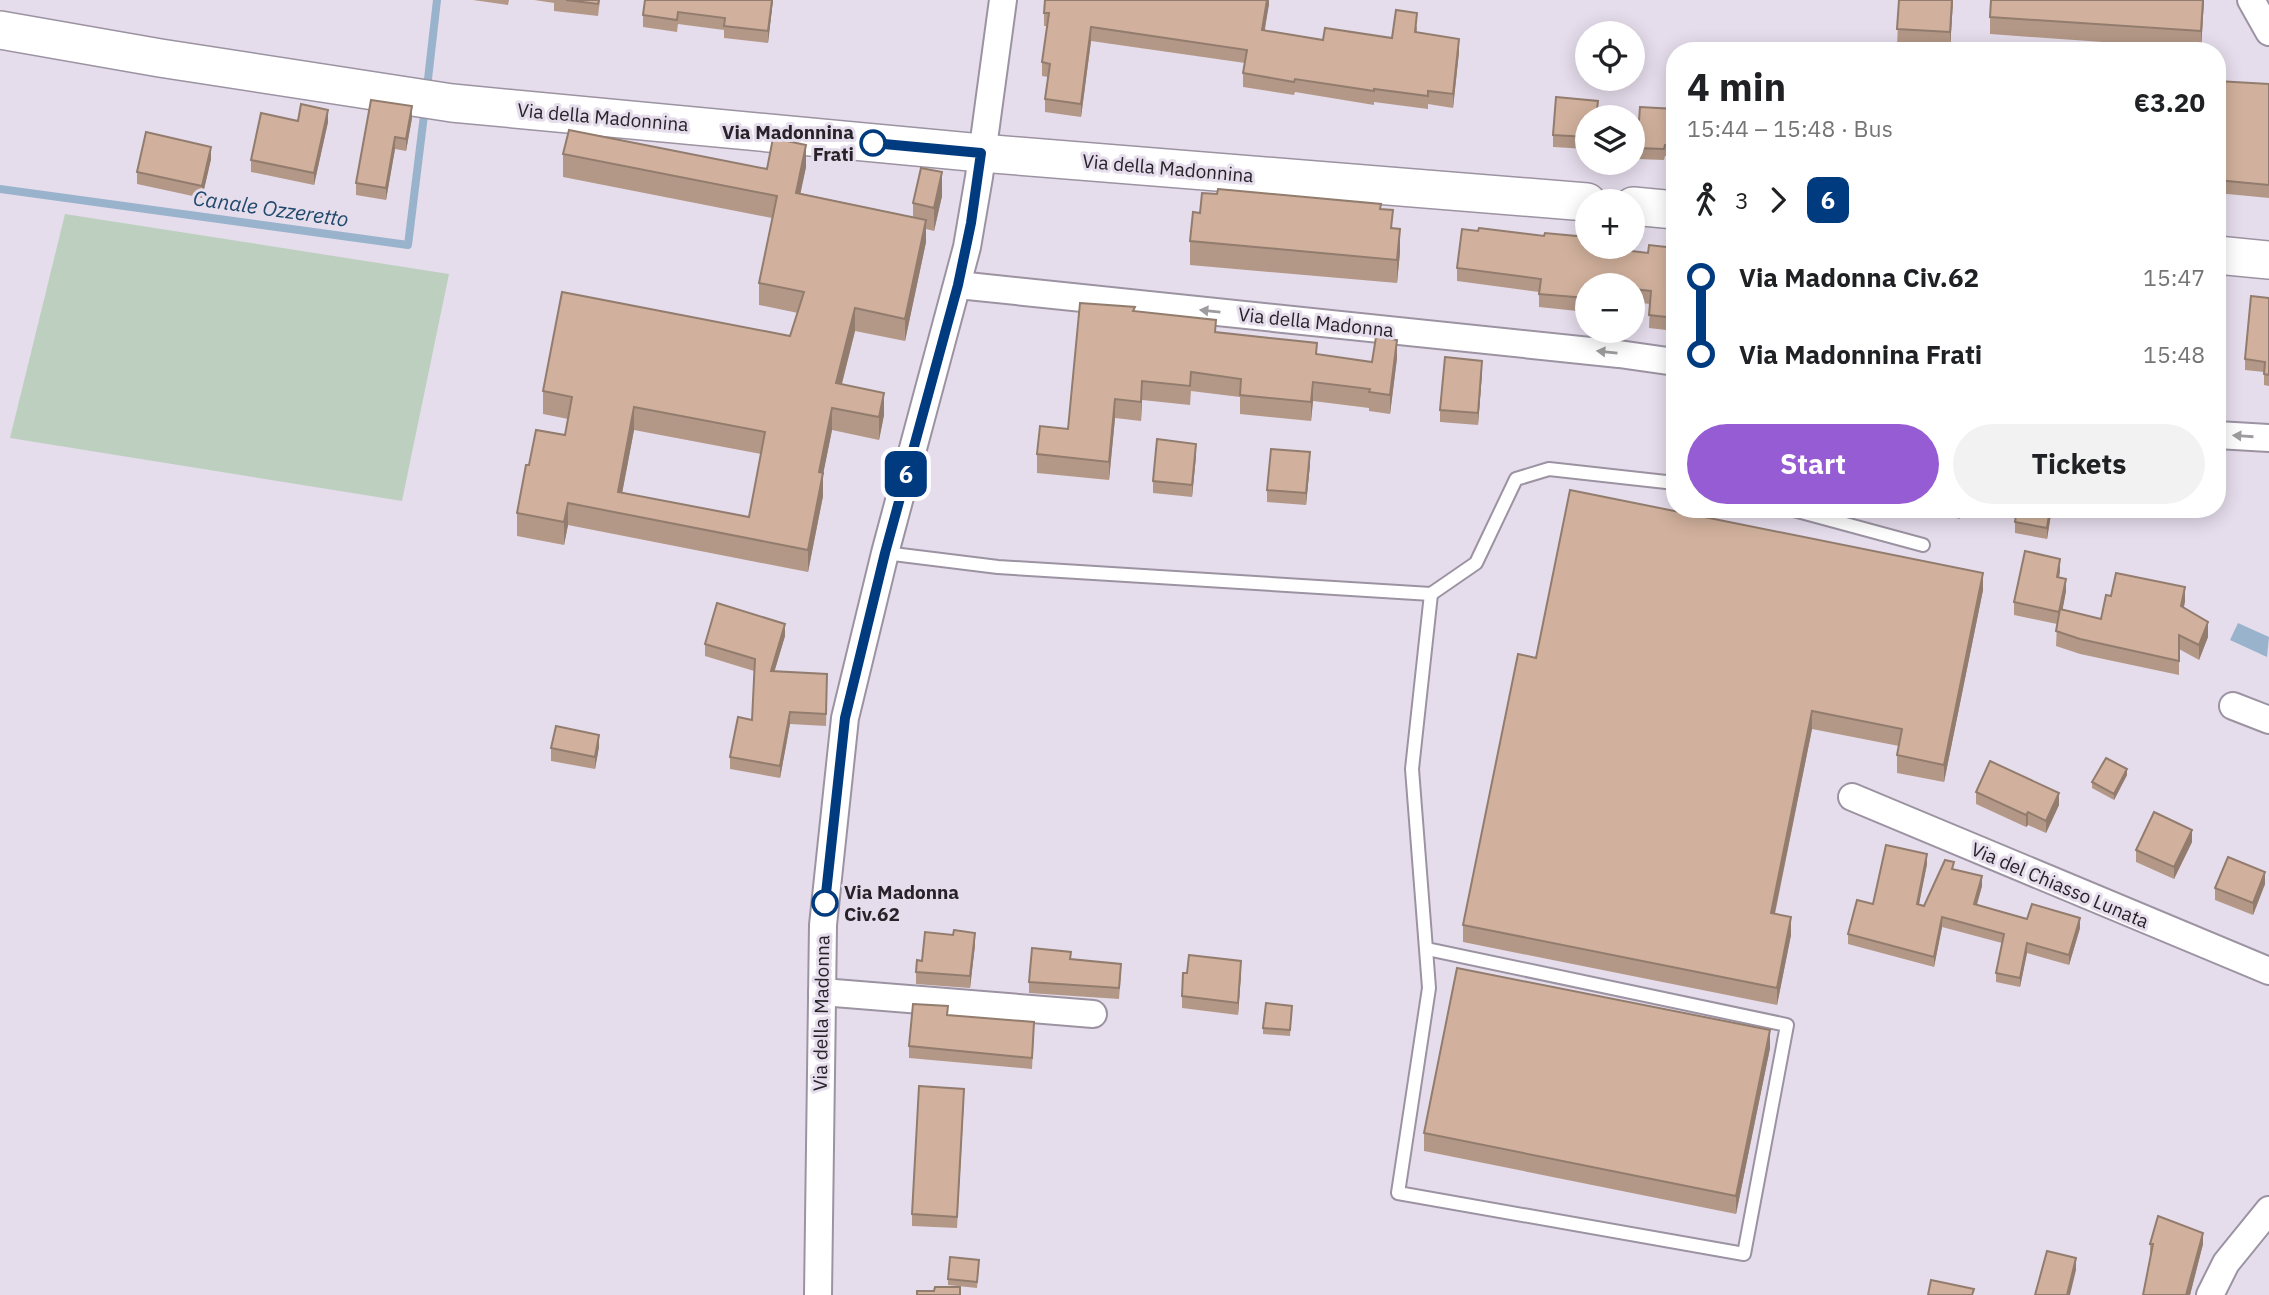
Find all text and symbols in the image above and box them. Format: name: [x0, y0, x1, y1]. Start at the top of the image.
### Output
map controls: [1575, 21, 1645, 343]
button: locate: [1575, 21, 1645, 91]
text: 4 min: [1687, 62, 1786, 111]
text: €3.20: [2134, 85, 2205, 119]
street label: Via della Madonnina: [516, 98, 690, 136]
button: layers: [1575, 105, 1645, 175]
text: 15:44 – 15:48 · Bus: [1687, 113, 1893, 143]
place label: Via Madonnina Frati: [722, 120, 854, 166]
marker: Via Madonnina Frati: [860, 130, 886, 156]
street label: Via della Madonnina: [1081, 149, 1255, 187]
icon: walk: [1687, 181, 1725, 219]
icon: forward: [1759, 181, 1797, 219]
water label: Canale Ozzeretto: [191, 183, 351, 233]
text: 6: [1821, 184, 1835, 216]
text: 3: [1735, 185, 1749, 215]
button: +: [1575, 189, 1645, 259]
text: Via Madonna Civ.62: [1739, 260, 1979, 294]
text: 15:47: [2143, 262, 2205, 292]
button: −: [1575, 273, 1645, 343]
street label: Via della Madonna: [1237, 302, 1395, 342]
one-way arrow: [1199, 305, 1221, 316]
text: Via Madonnina Frati: [1739, 337, 1982, 371]
text: 15:48: [2143, 339, 2205, 369]
one-way arrow: [1596, 347, 1618, 358]
button: Start: [1687, 424, 1939, 504]
button: Tickets: [1953, 424, 2205, 504]
one-way arrow: [2232, 431, 2254, 442]
line badge: 6: [883, 451, 929, 497]
text: 6: [899, 458, 913, 490]
street label: Via del Chiasso Lunata: [1967, 837, 2153, 933]
place label: Via Madonna Civ.62: [844, 880, 959, 926]
marker: Via Madonna Civ.62: [812, 890, 838, 916]
street label: Via della Madonna: [808, 935, 834, 1091]

